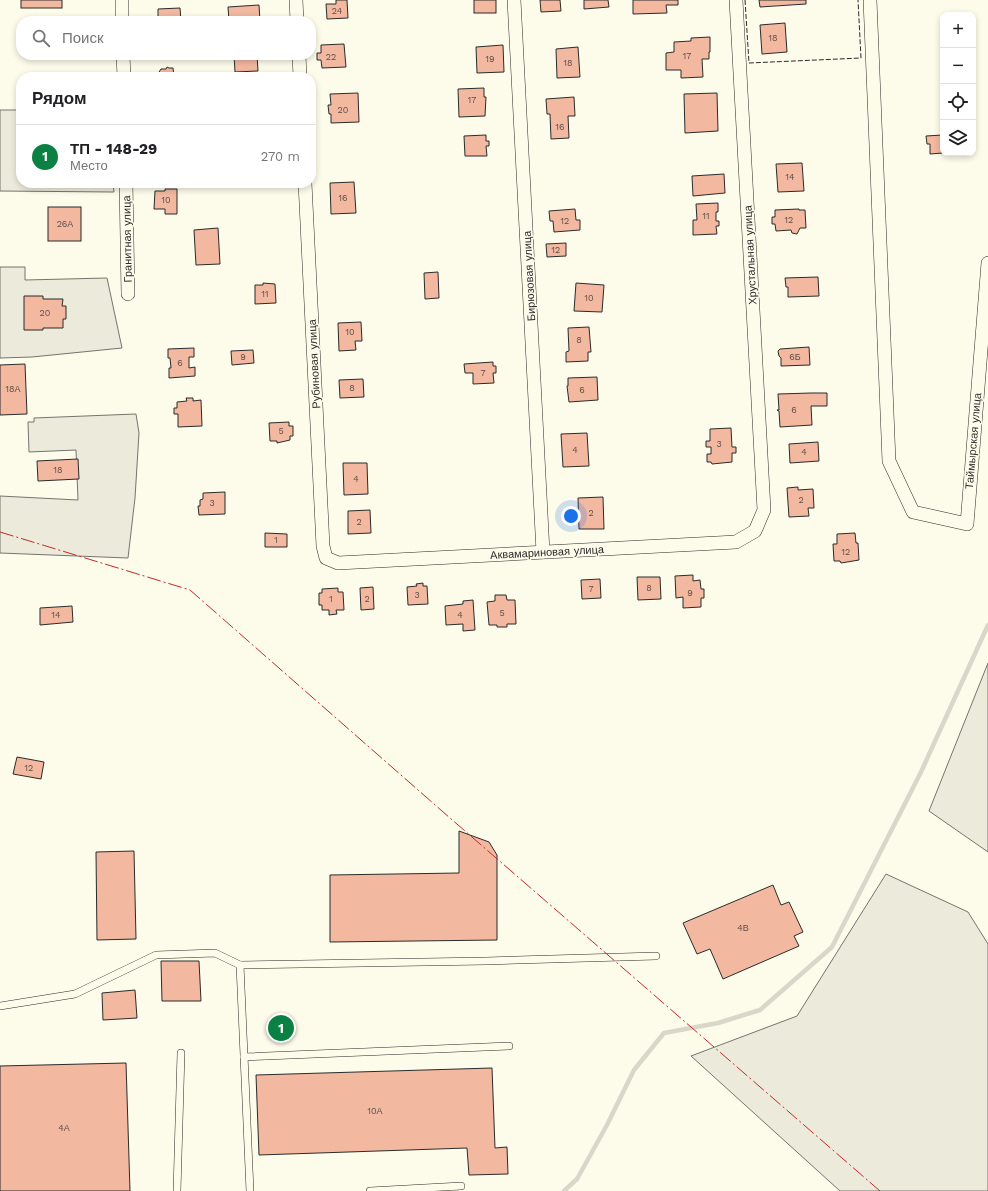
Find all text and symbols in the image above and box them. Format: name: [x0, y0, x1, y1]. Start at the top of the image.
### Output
house number: 24: [332, 6, 343, 16]
map controls: [940, 12, 976, 156]
button: +: [940, 12, 976, 48]
search box: [16, 16, 316, 60]
icon: search: [30, 27, 52, 49]
text: Поиск: [62, 29, 104, 47]
house number: 18: [768, 33, 778, 43]
button: −: [940, 48, 976, 84]
house number: 17: [683, 51, 691, 61]
house number: 22: [326, 52, 336, 62]
house number: 19: [485, 54, 495, 64]
house number: 18: [563, 58, 573, 68]
button: locate: [940, 84, 976, 120]
text: Рядом: [32, 88, 87, 108]
house number: 17: [468, 95, 476, 105]
house number: 20: [338, 105, 349, 115]
button: layers: [940, 120, 976, 156]
house number: 16: [556, 122, 564, 132]
text: ТП - 148-29: [70, 140, 157, 158]
text: 1: [42, 149, 48, 164]
text: 270 m: [261, 149, 300, 164]
text: Место: [70, 158, 108, 173]
house number: 14: [785, 172, 795, 182]
house number: 16: [339, 193, 347, 203]
street label: Гранитная улица: [120, 195, 135, 283]
house number: 10: [161, 195, 171, 205]
street label: Хрустальная улица: [741, 204, 760, 305]
house number: 11: [702, 211, 710, 221]
house number: 12: [785, 215, 793, 225]
house number: 12: [561, 216, 569, 226]
house number: 26А: [57, 219, 73, 229]
street label: Бирюзовая улица: [521, 230, 538, 322]
house number: 12: [552, 245, 560, 255]
house number: 11: [261, 289, 269, 299]
house number: 10: [584, 293, 594, 303]
house number: 20: [40, 308, 51, 318]
street label: Рубиновая улица: [306, 318, 323, 409]
house number: 10: [345, 327, 355, 337]
house number: 8: [576, 335, 582, 345]
house number: 9: [240, 352, 246, 362]
house number: 6Б: [789, 352, 801, 362]
house number: 6: [177, 358, 183, 368]
house number: 7: [480, 368, 486, 378]
house number: 8: [349, 383, 355, 393]
house number: 18А: [5, 384, 21, 394]
house number: 6: [579, 385, 585, 395]
street label: Таймырская улица: [963, 391, 984, 490]
house number: 6: [791, 405, 797, 415]
house number: 5: [278, 426, 284, 436]
house number: 3: [716, 439, 722, 449]
house number: 4: [572, 445, 578, 455]
house number: 4: [801, 447, 807, 457]
house number: 18: [53, 465, 63, 475]
house number: 4: [353, 474, 359, 484]
house number: 2: [798, 495, 804, 505]
house number: 3: [209, 498, 215, 508]
your location: [561, 506, 581, 526]
house number: 2: [588, 508, 594, 518]
house number: 2: [356, 517, 362, 527]
house number: 1: [274, 535, 278, 545]
street label: Аквамариновая улица: [490, 543, 605, 562]
house number: 12: [842, 547, 850, 557]
house number: 8: [646, 583, 652, 593]
house number: 7: [588, 584, 594, 594]
house number: 9: [687, 588, 693, 598]
house number: 3: [414, 590, 420, 600]
house number: 1: [329, 594, 333, 604]
house number: 2: [364, 594, 370, 604]
house number: 5: [499, 608, 505, 618]
house number: 14: [51, 610, 61, 620]
house number: 4: [457, 610, 463, 620]
house number: 12: [25, 763, 33, 773]
house number: 4В: [737, 923, 749, 933]
pin: 1: [268, 1013, 294, 1043]
house number: 10А: [367, 1106, 383, 1116]
house number: 4А: [58, 1123, 70, 1133]

